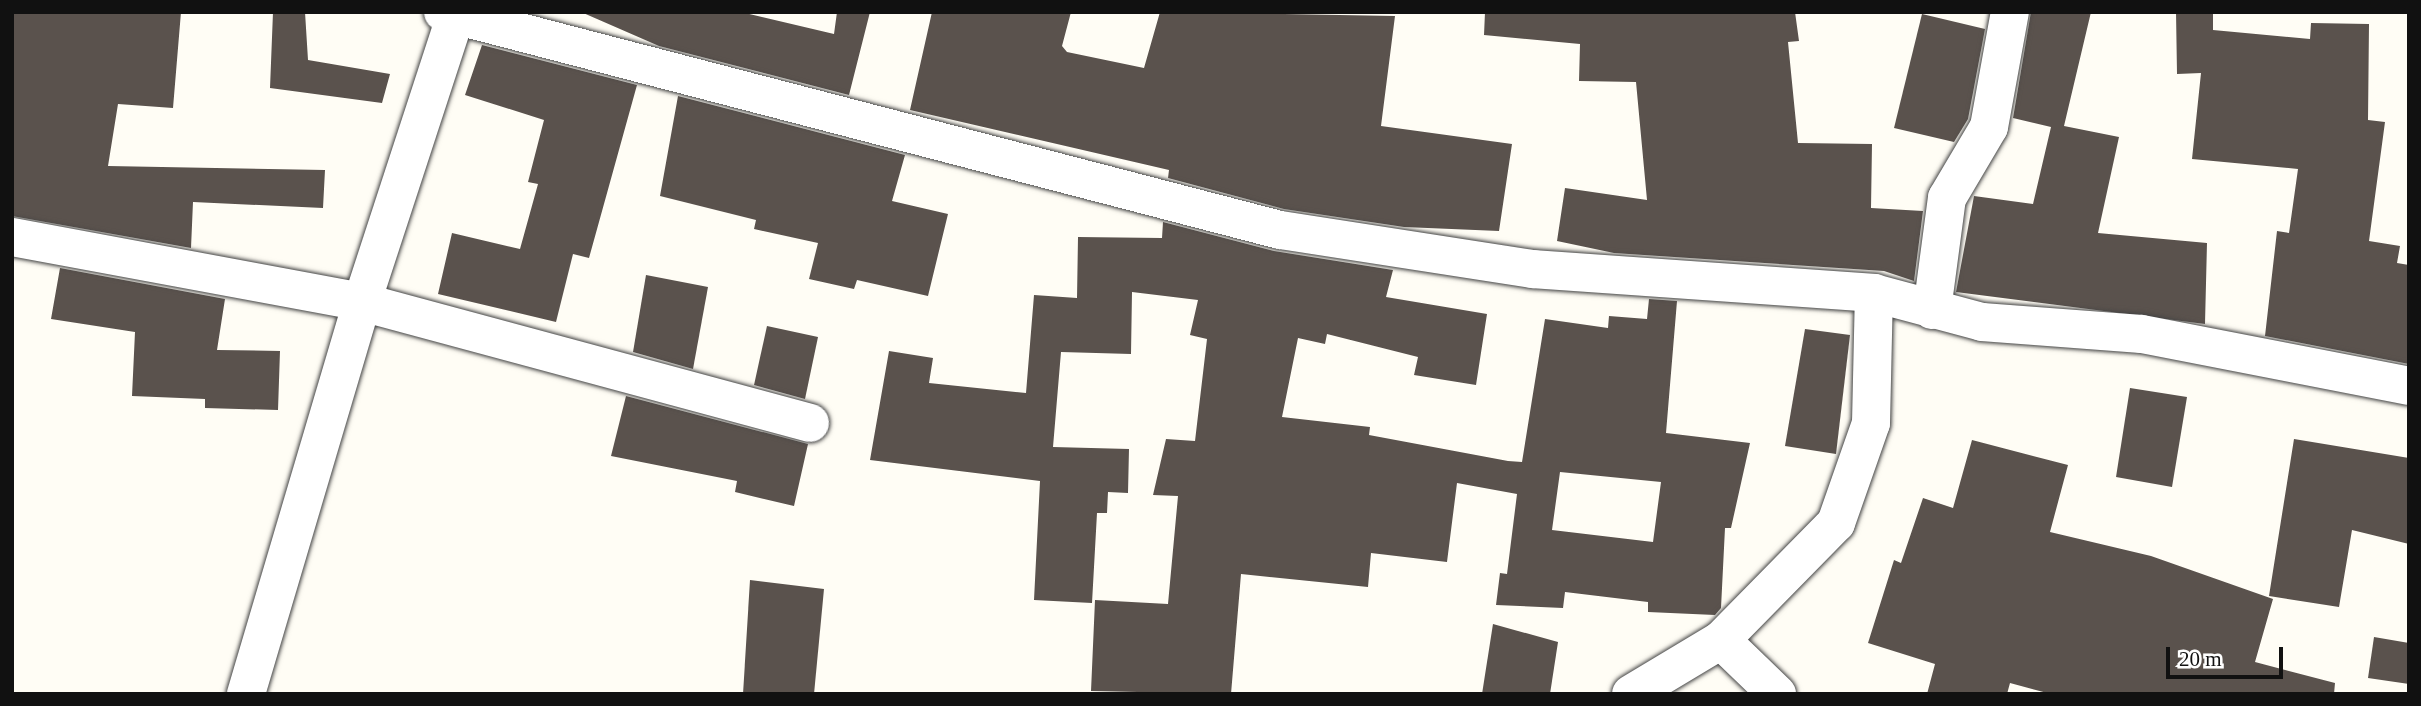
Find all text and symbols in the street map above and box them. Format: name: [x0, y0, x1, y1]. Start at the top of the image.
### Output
scale bar: [2169, 632, 2286, 676]
text: 20 m: [2179, 647, 2222, 671]

